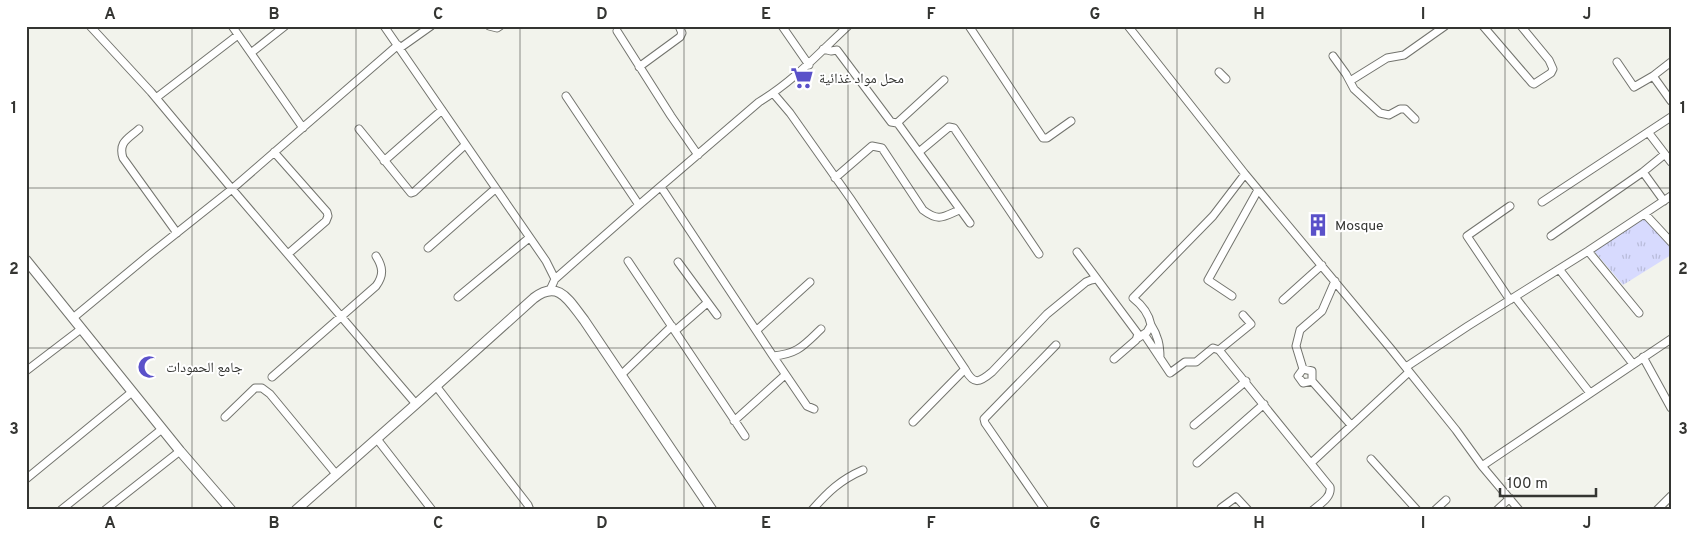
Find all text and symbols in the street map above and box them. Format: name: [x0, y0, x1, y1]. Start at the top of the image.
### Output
text: A: [104, 5, 116, 25]
text: B: [268, 5, 280, 25]
text: C: [433, 5, 443, 25]
text: D: [596, 5, 608, 25]
text: E: [761, 5, 771, 25]
text: F: [926, 5, 936, 25]
text: G: [1090, 5, 1100, 25]
text: H: [1253, 5, 1265, 25]
text: I: [1421, 5, 1425, 25]
text: J: [1583, 5, 1591, 25]
supermarket icon: محل مواد غذائية: [789, 65, 815, 91]
place label: محل مواد غذائية: [819, 71, 904, 88]
text: 1: [11, 99, 17, 119]
text: 1: [1680, 99, 1686, 119]
building icon: Mosque: [1305, 212, 1331, 238]
place label: Mosque: [1335, 218, 1384, 235]
text: 2: [9, 260, 19, 280]
text: 2: [1678, 260, 1688, 280]
mosque icon: جامع الحمودات: [136, 354, 162, 380]
place label: جامع الحمودات: [166, 360, 243, 377]
text: 3: [9, 420, 19, 440]
text: 3: [1678, 420, 1688, 440]
scale bar: [1500, 466, 1596, 498]
text: 100 m: [1507, 475, 1548, 494]
text: A: [104, 514, 116, 534]
text: B: [268, 514, 280, 534]
text: C: [433, 514, 443, 534]
text: D: [596, 514, 608, 534]
text: E: [761, 514, 771, 534]
text: F: [926, 514, 936, 534]
text: G: [1090, 514, 1100, 534]
text: H: [1253, 514, 1265, 534]
text: I: [1421, 514, 1425, 534]
text: J: [1583, 514, 1591, 534]

